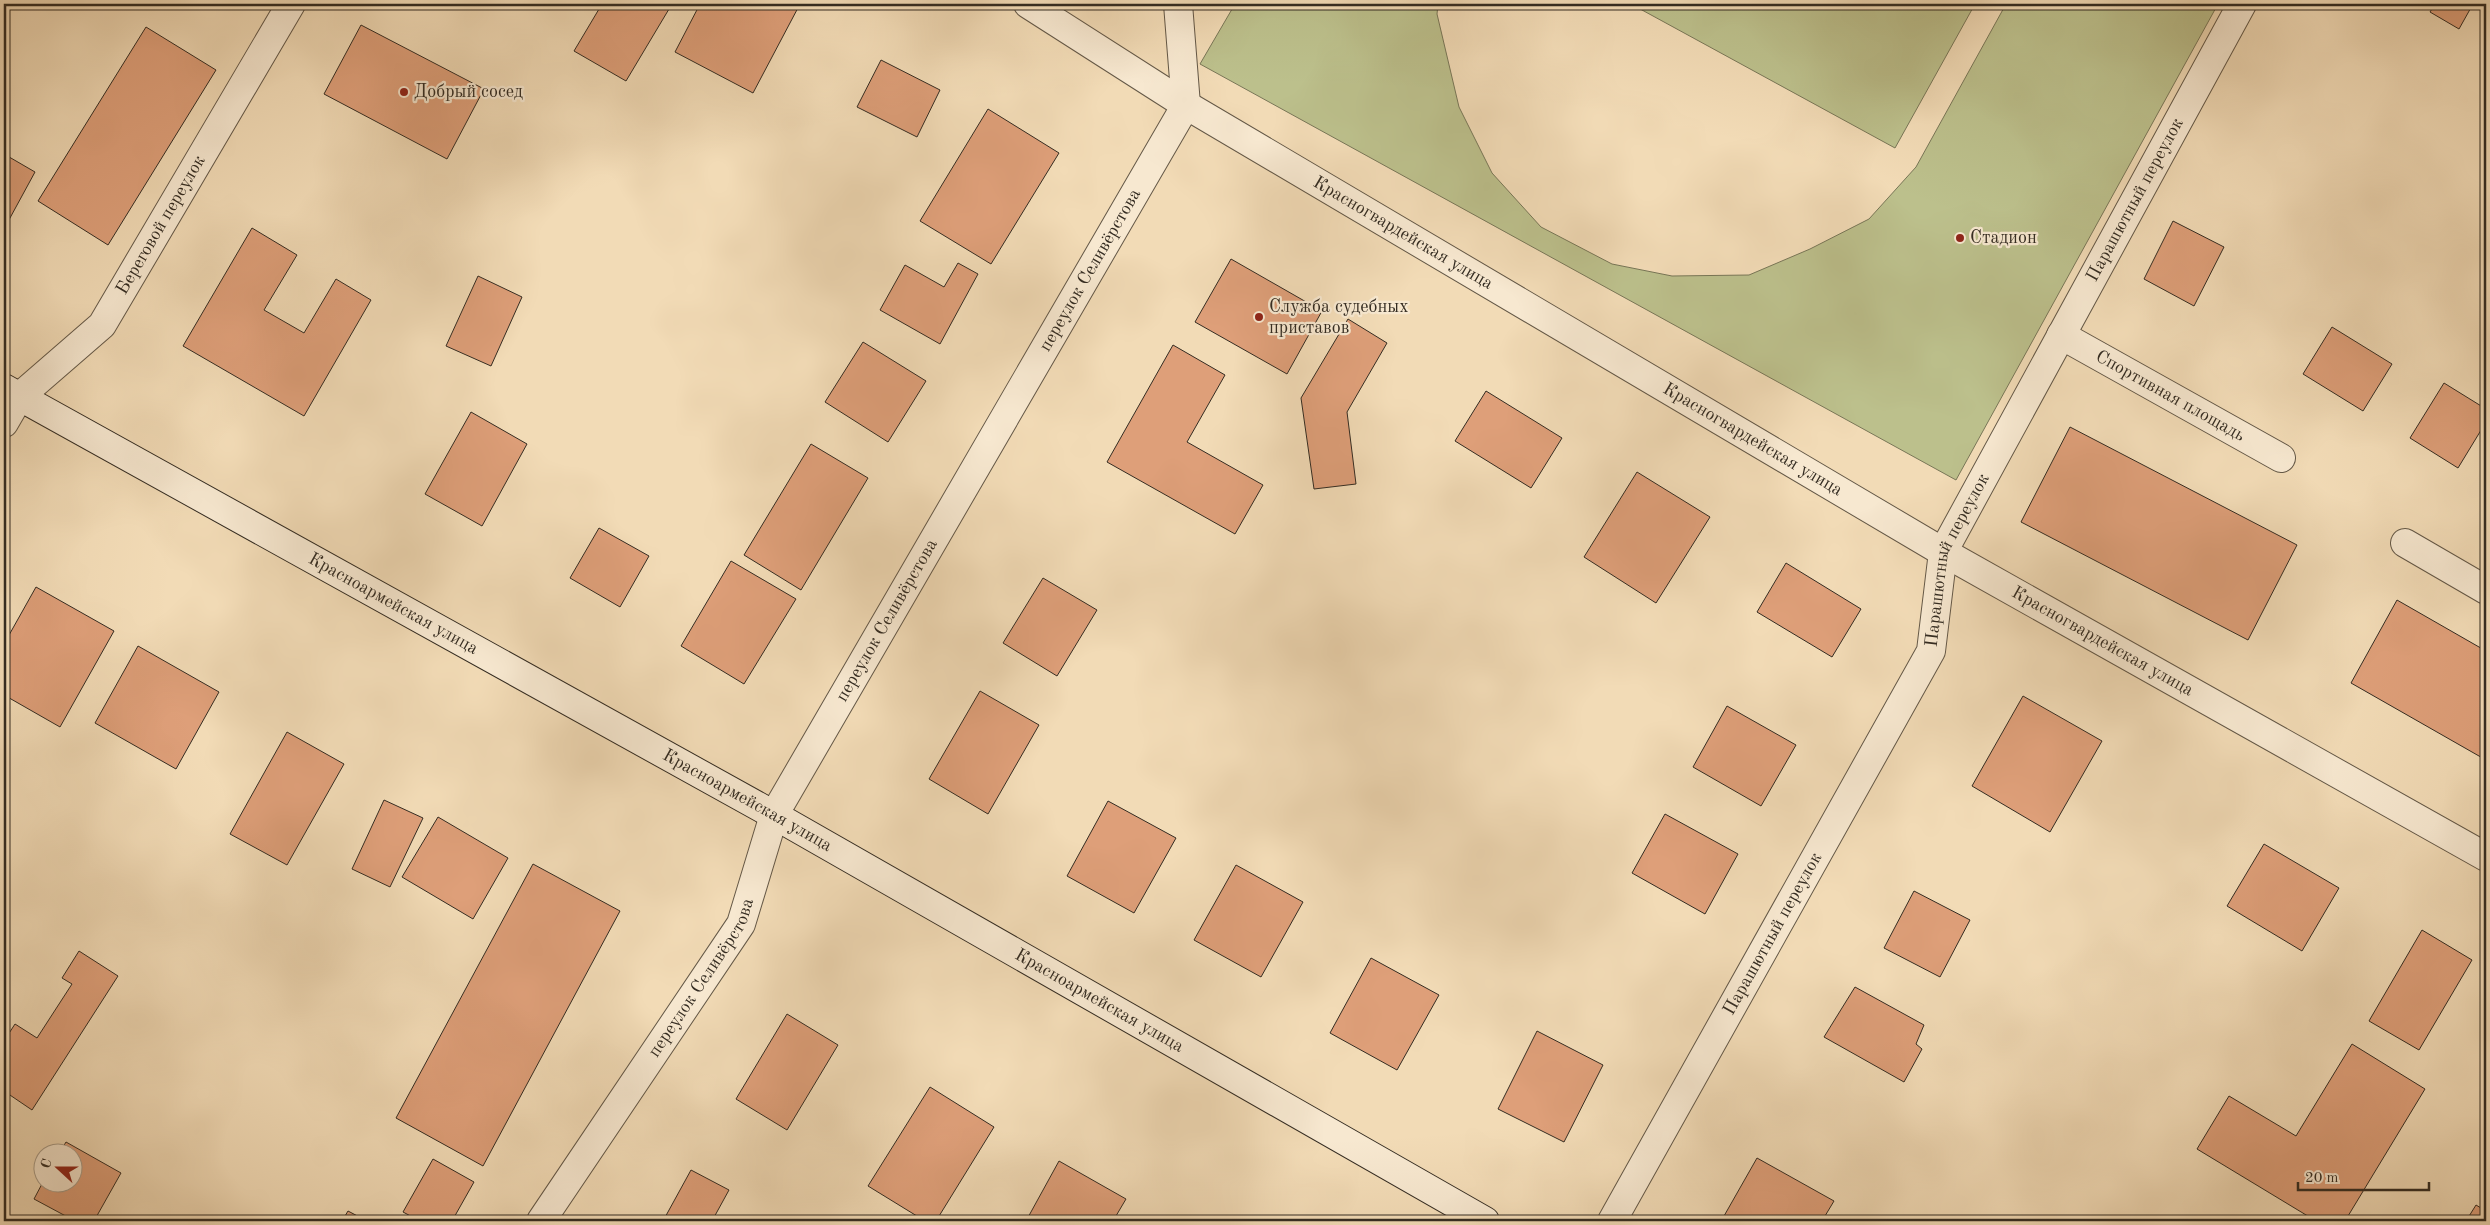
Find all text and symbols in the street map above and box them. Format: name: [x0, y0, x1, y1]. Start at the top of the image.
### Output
place label: Добрый сосед: [414, 83, 523, 101]
marker: Добрый сосед: [398, 86, 410, 98]
street label: Парашютный переулок: [2083, 115, 2187, 285]
street label: Береговой переулок: [113, 152, 209, 298]
street label: Красногвардейская улица: [1310, 173, 1496, 293]
street label: переулок Селивёрстова: [1036, 186, 1144, 354]
place label: Стадион: [1970, 229, 2037, 247]
marker: Стадион: [1954, 232, 1966, 244]
place label: Служба судебных приставов: [1269, 298, 1409, 337]
marker: Служба судебных приставов: [1253, 311, 1265, 323]
street label: Спортивная площадь: [2092, 347, 2248, 445]
street label: Красногвардейская улица: [1660, 380, 1846, 500]
street label: Парашютный переулок: [1923, 471, 1993, 648]
street label: переулок Селивёрстова: [833, 536, 941, 705]
street label: Красноармейская улица: [305, 550, 481, 658]
street label: Красногвардейская улица: [2009, 583, 2196, 700]
street label: Красноармейская улица: [660, 746, 835, 855]
street label: Парашютный переулок: [1720, 849, 1825, 1018]
street label: переулок Селивёрстова: [645, 896, 757, 1060]
street label: Красноармейская улица: [1012, 946, 1187, 1056]
north arrow: [32, 1142, 82, 1192]
text: С: [39, 1157, 55, 1171]
scale bar: [2298, 1160, 2429, 1192]
text: 20 m: [2305, 1171, 2339, 1186]

